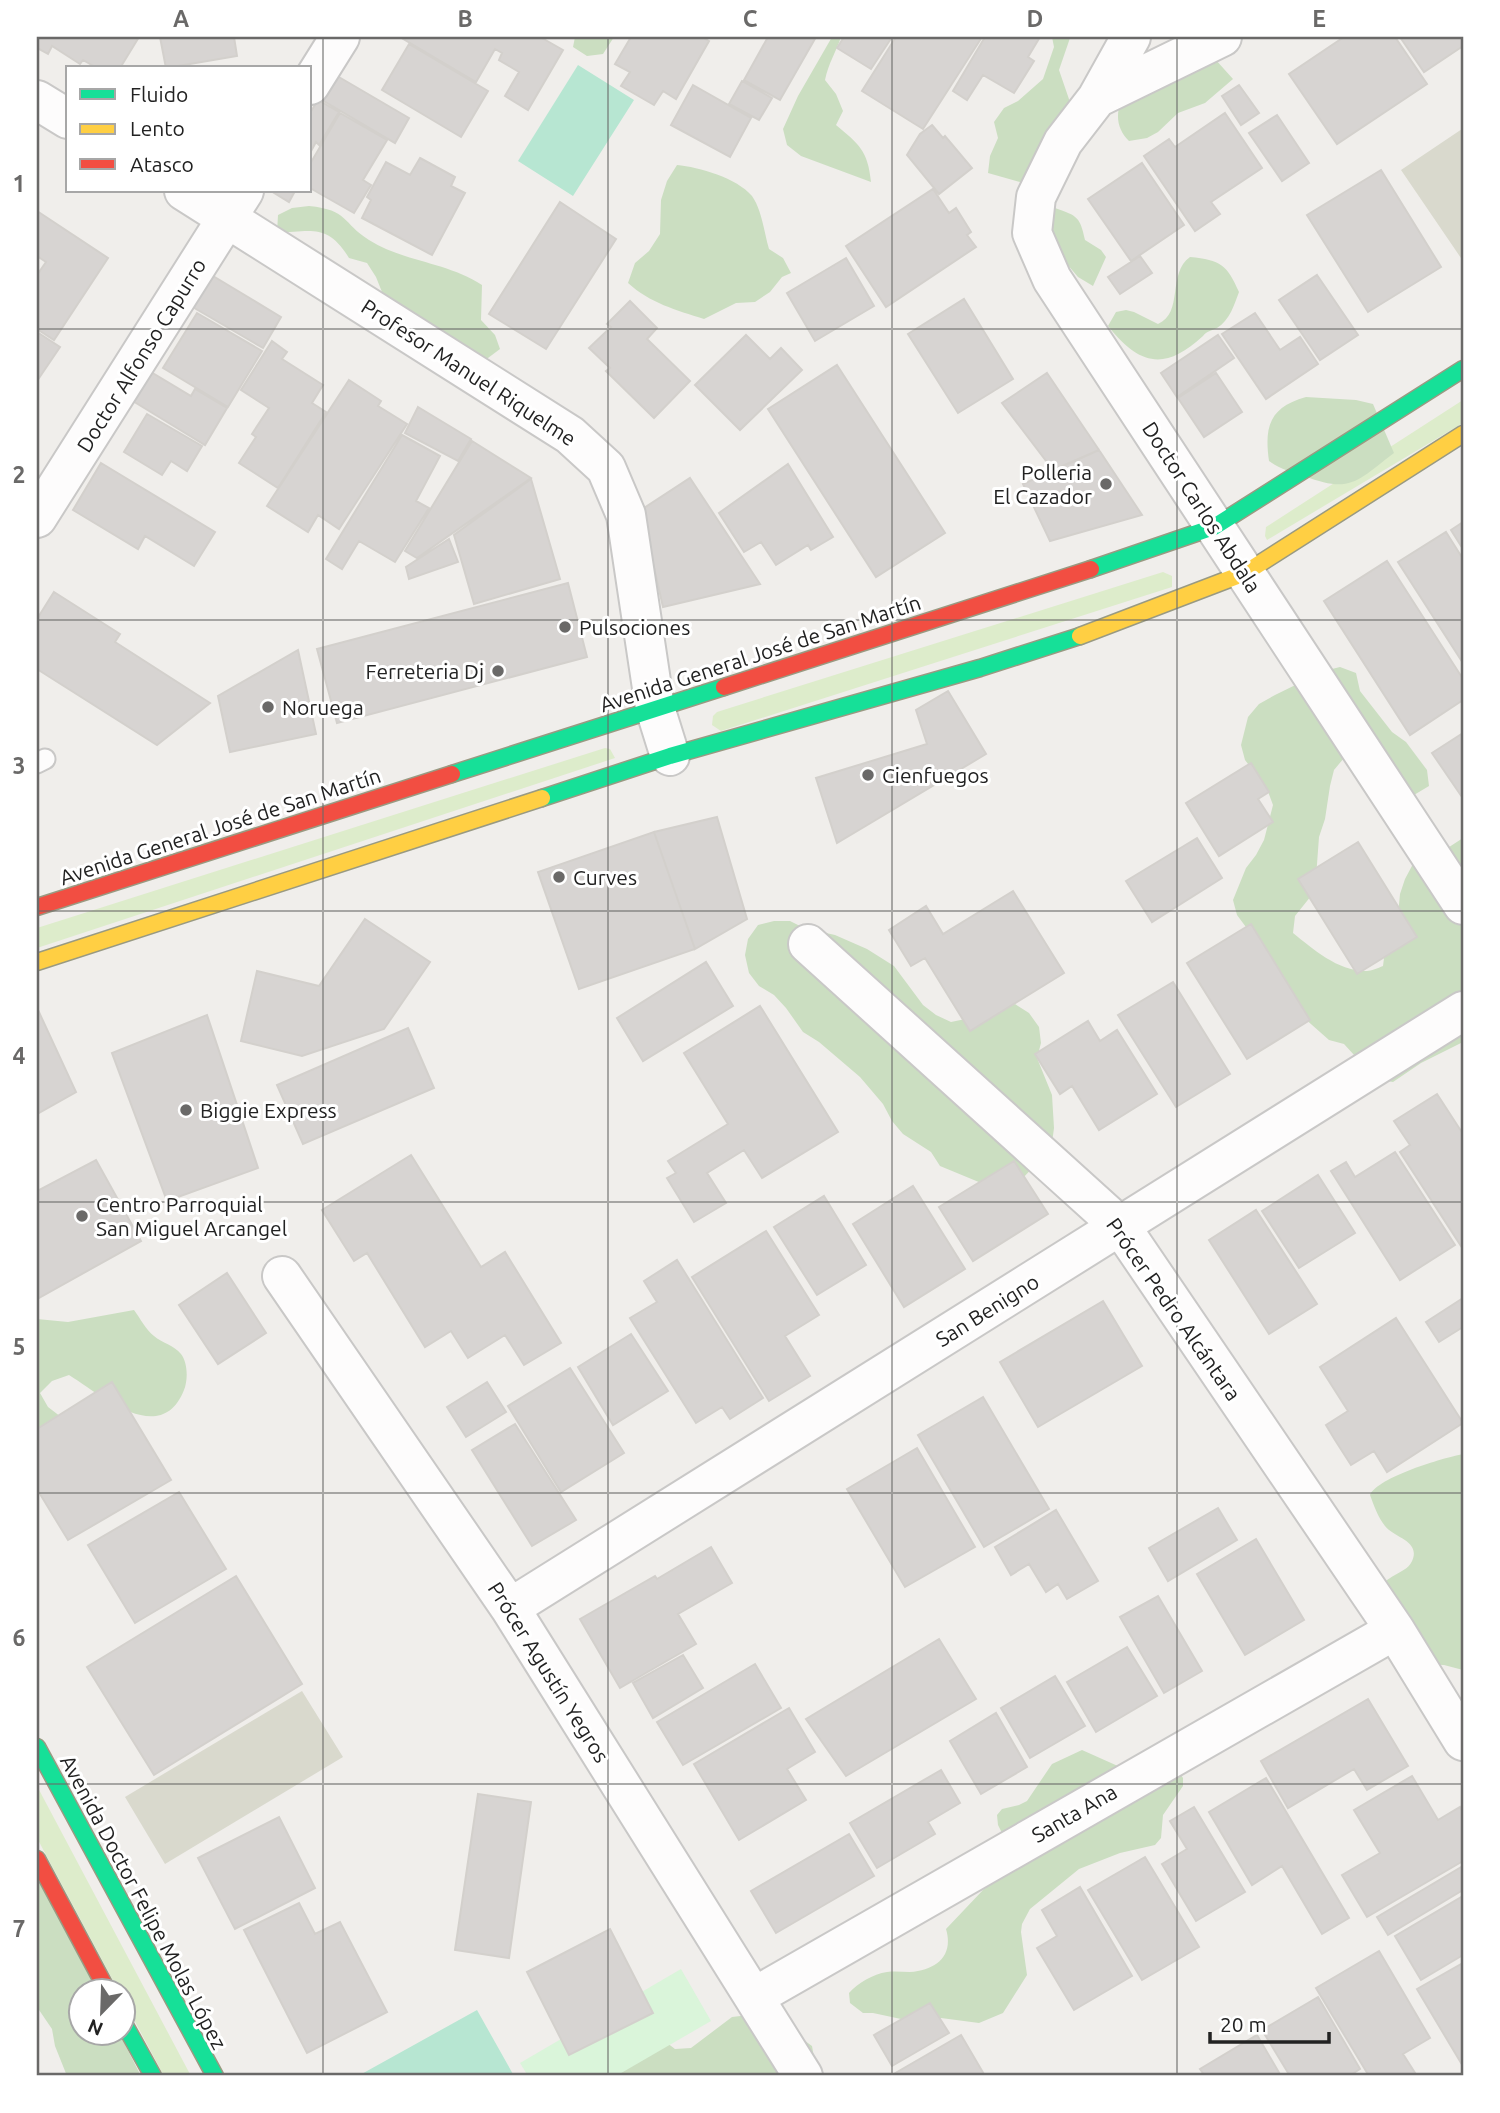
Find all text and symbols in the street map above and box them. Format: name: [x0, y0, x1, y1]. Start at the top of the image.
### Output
text: A: [173, 6, 189, 31]
text: B: [457, 6, 473, 31]
text: C: [743, 6, 758, 31]
text: D: [1027, 6, 1043, 31]
text: E: [1312, 6, 1326, 31]
legend: [66, 66, 312, 192]
text: Fluido: [130, 82, 188, 106]
text: Lento: [130, 116, 185, 140]
text: Atasco: [130, 152, 194, 176]
text: 1: [13, 171, 25, 196]
street label: Doctor Alfonso Capurro: [71, 254, 211, 456]
street label: Profesor Manuel Riquelme: [357, 294, 581, 450]
street label: Doctor Carlos Abdala: [1138, 417, 1266, 597]
place label: Polleria El Cazador: [993, 460, 1092, 508]
text: 2: [13, 462, 25, 487]
marker: Polleria El Cazador: [1098, 476, 1114, 492]
street label: Avenida General José de San Martín: [596, 590, 924, 716]
place label: Pulsociones: [579, 615, 690, 639]
marker: Pulsociones: [557, 619, 573, 635]
place label: Ferreteria Dj: [365, 659, 484, 683]
marker: Ferreteria Dj: [490, 663, 506, 679]
place label: Noruega: [282, 695, 364, 719]
marker: Noruega: [260, 699, 276, 715]
text: 3: [13, 753, 25, 778]
street label: Avenida General José de San Martín: [56, 763, 384, 889]
place label: Cienfuegos: [882, 763, 989, 787]
marker: Cienfuegos: [860, 767, 876, 783]
place label: Curves: [573, 865, 637, 889]
marker: Curves: [551, 869, 567, 885]
text: 4: [13, 1043, 26, 1068]
place label: Biggie Express: [200, 1098, 337, 1122]
marker: Biggie Express: [178, 1102, 194, 1118]
place label: Centro Parroquial San Miguel Arcangel: [96, 1192, 287, 1240]
marker: Centro Parroquial San Miguel Arcangel: [74, 1208, 90, 1224]
street label: Prócer Pedro Alcántara: [1102, 1213, 1246, 1405]
street label: San Benigno: [931, 1269, 1043, 1351]
text: 5: [13, 1334, 25, 1359]
street label: Prócer Agustín Yegros: [484, 1577, 614, 1767]
text: 6: [13, 1625, 26, 1650]
street label: Avenida Doctor Felipe Molas López: [56, 1751, 232, 2053]
street label: Santa Ana: [1027, 1779, 1121, 1847]
text: 7: [13, 1916, 25, 1941]
north arrow: [66, 1976, 136, 2046]
scale bar: [1210, 2001, 1328, 2045]
text: 20 m: [1220, 2012, 1267, 2036]
text: N: [85, 2015, 106, 2041]

